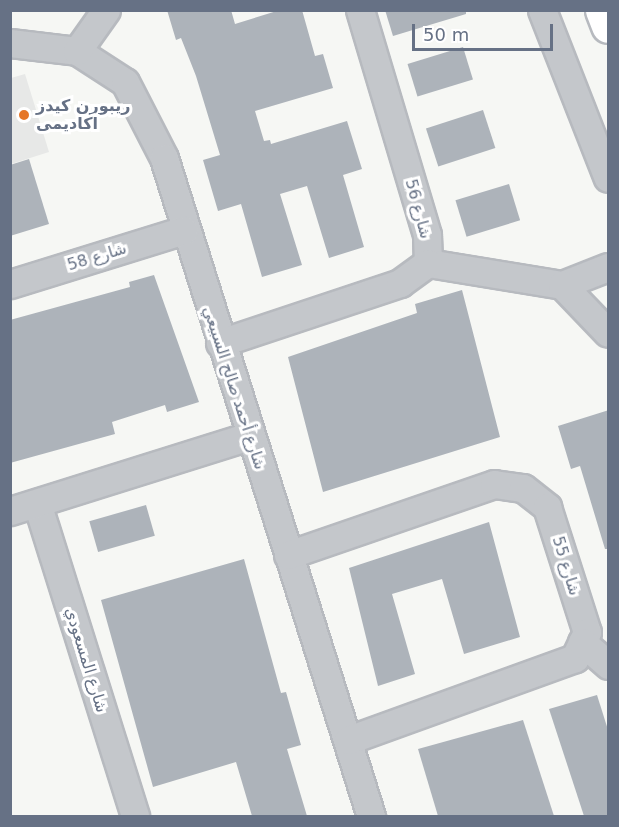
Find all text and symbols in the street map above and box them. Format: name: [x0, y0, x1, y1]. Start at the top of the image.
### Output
scale bar: [415, 12, 556, 50]
text: 50 m: [423, 24, 469, 45]
place label: ريبورن كيدز اكاديمى: [36, 96, 131, 134]
marker: ريبورن كيدز اكاديمى: [17, 108, 31, 122]
street label: شارع 56: [401, 177, 435, 241]
street label: شارع 58: [65, 239, 129, 275]
street label: شارع أحمد صالح السبيعي: [198, 304, 270, 472]
street label: شارع 55: [548, 534, 584, 598]
street label: شارع المسعودي: [61, 605, 111, 715]

